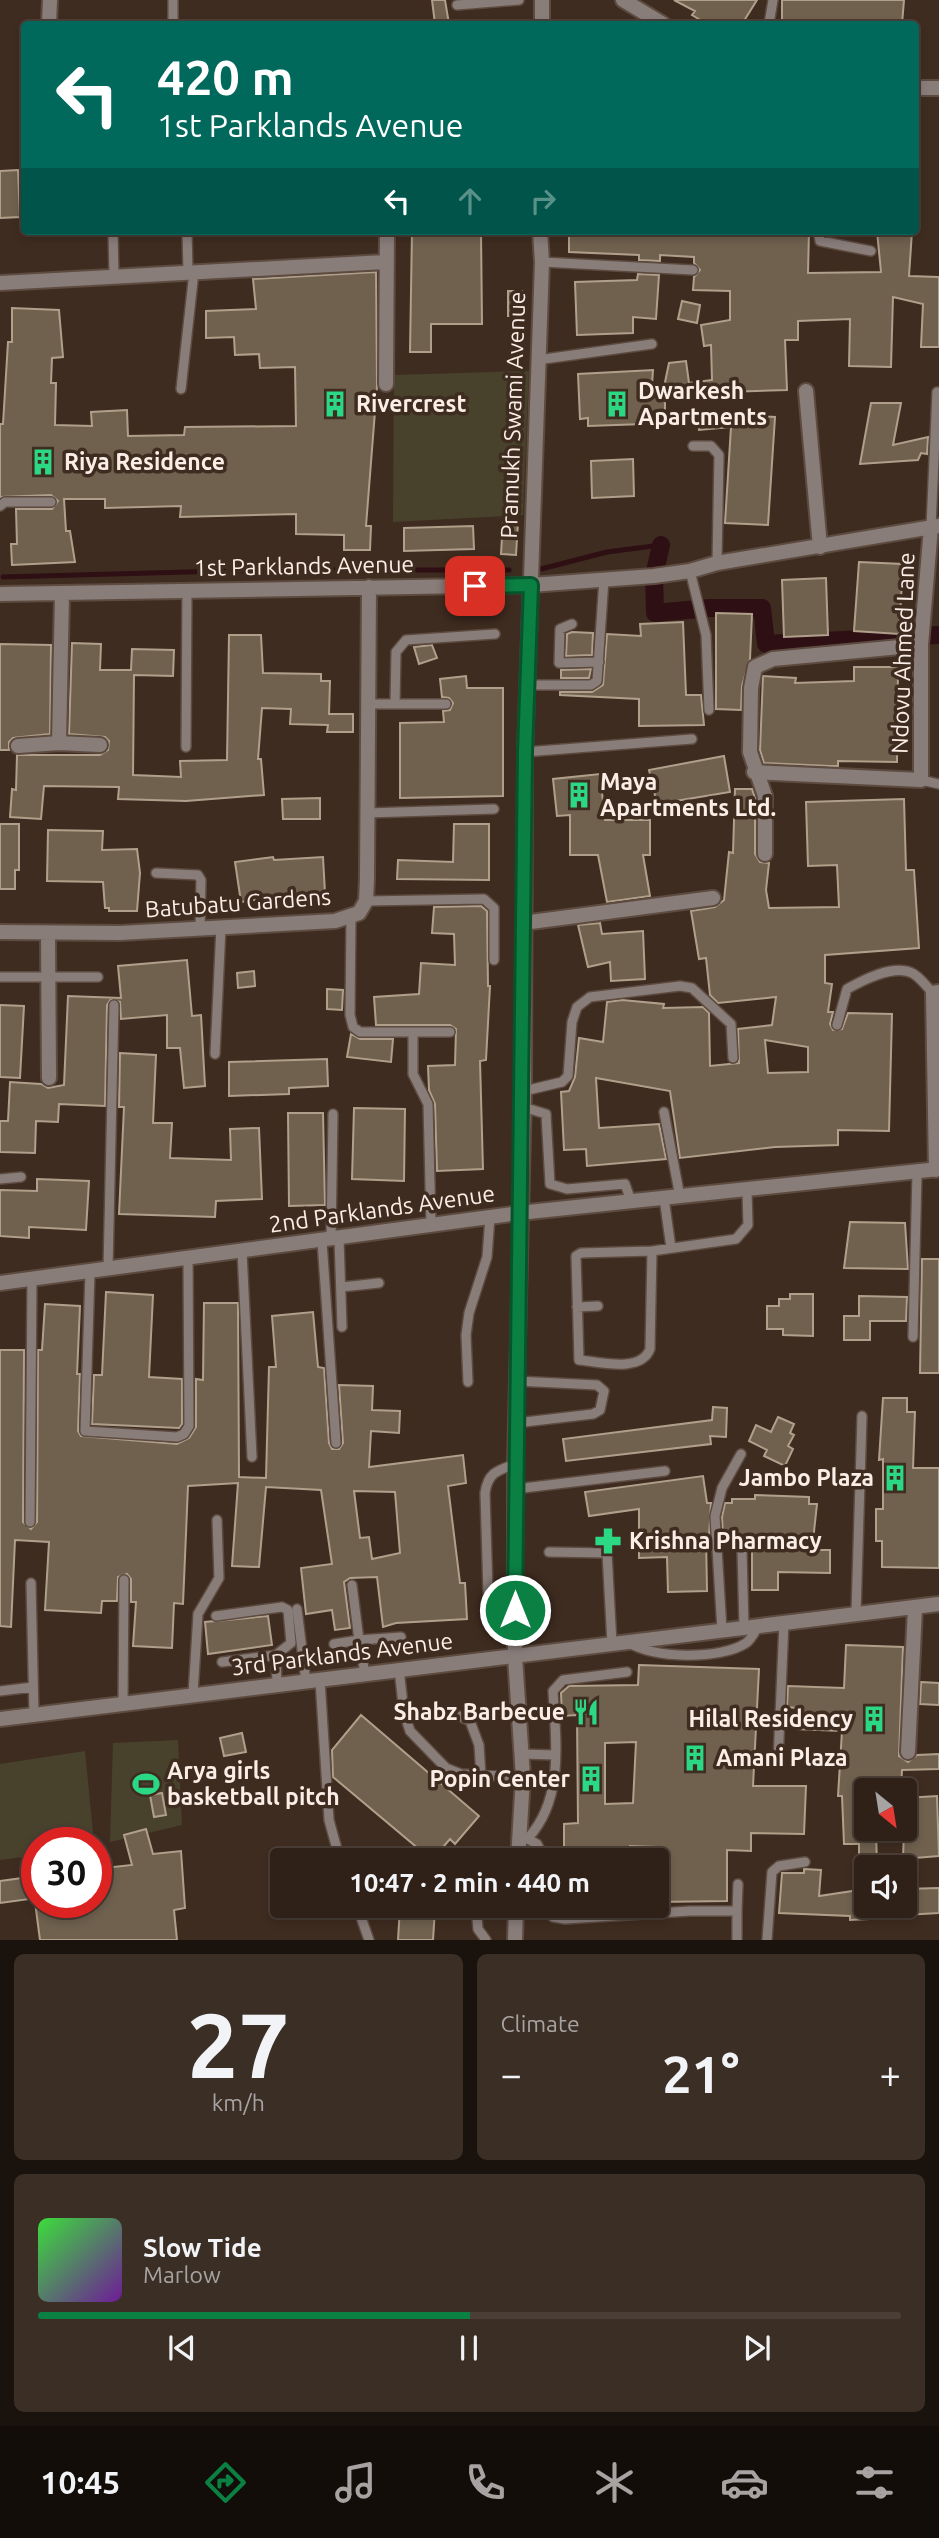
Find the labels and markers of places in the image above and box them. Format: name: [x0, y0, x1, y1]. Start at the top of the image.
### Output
place label: Dwarkesh Apartments: [638, 378, 767, 429]
building icon: Rivercrest: [320, 389, 350, 419]
building icon: Dwarkesh Apartments: [602, 389, 632, 419]
place label: Rivercrest: [356, 391, 466, 416]
building icon: Riya Residence: [28, 447, 58, 477]
place label: Riya Residence: [64, 449, 225, 474]
pin: [445, 556, 505, 616]
place label: Maya Apartments Ltd.: [600, 769, 776, 820]
building icon: Maya Apartments Ltd.: [564, 780, 594, 810]
building icon: Jambo Plaza: [880, 1463, 910, 1493]
place label: Jambo Plaza: [739, 1465, 874, 1490]
pharmacy icon: Krishna Pharmacy: [593, 1526, 623, 1556]
place label: Krishna Pharmacy: [629, 1528, 822, 1553]
restaurant icon: Shabz Barbecue: [571, 1697, 601, 1727]
place label: Shabz Barbecue: [394, 1699, 565, 1724]
building icon: Hilal Residency: [859, 1704, 889, 1734]
place label: Hilal Residency: [688, 1706, 853, 1731]
building icon: Amani Plaza: [680, 1743, 710, 1773]
place label: Amani Plaza: [716, 1745, 848, 1770]
place label: Arya girls basketball pitch: [167, 1758, 340, 1809]
building icon: Popin Center: [576, 1764, 606, 1794]
place label: Popin Center: [429, 1766, 571, 1791]
sports icon: Arya girls basketball pitch: [131, 1769, 161, 1799]

